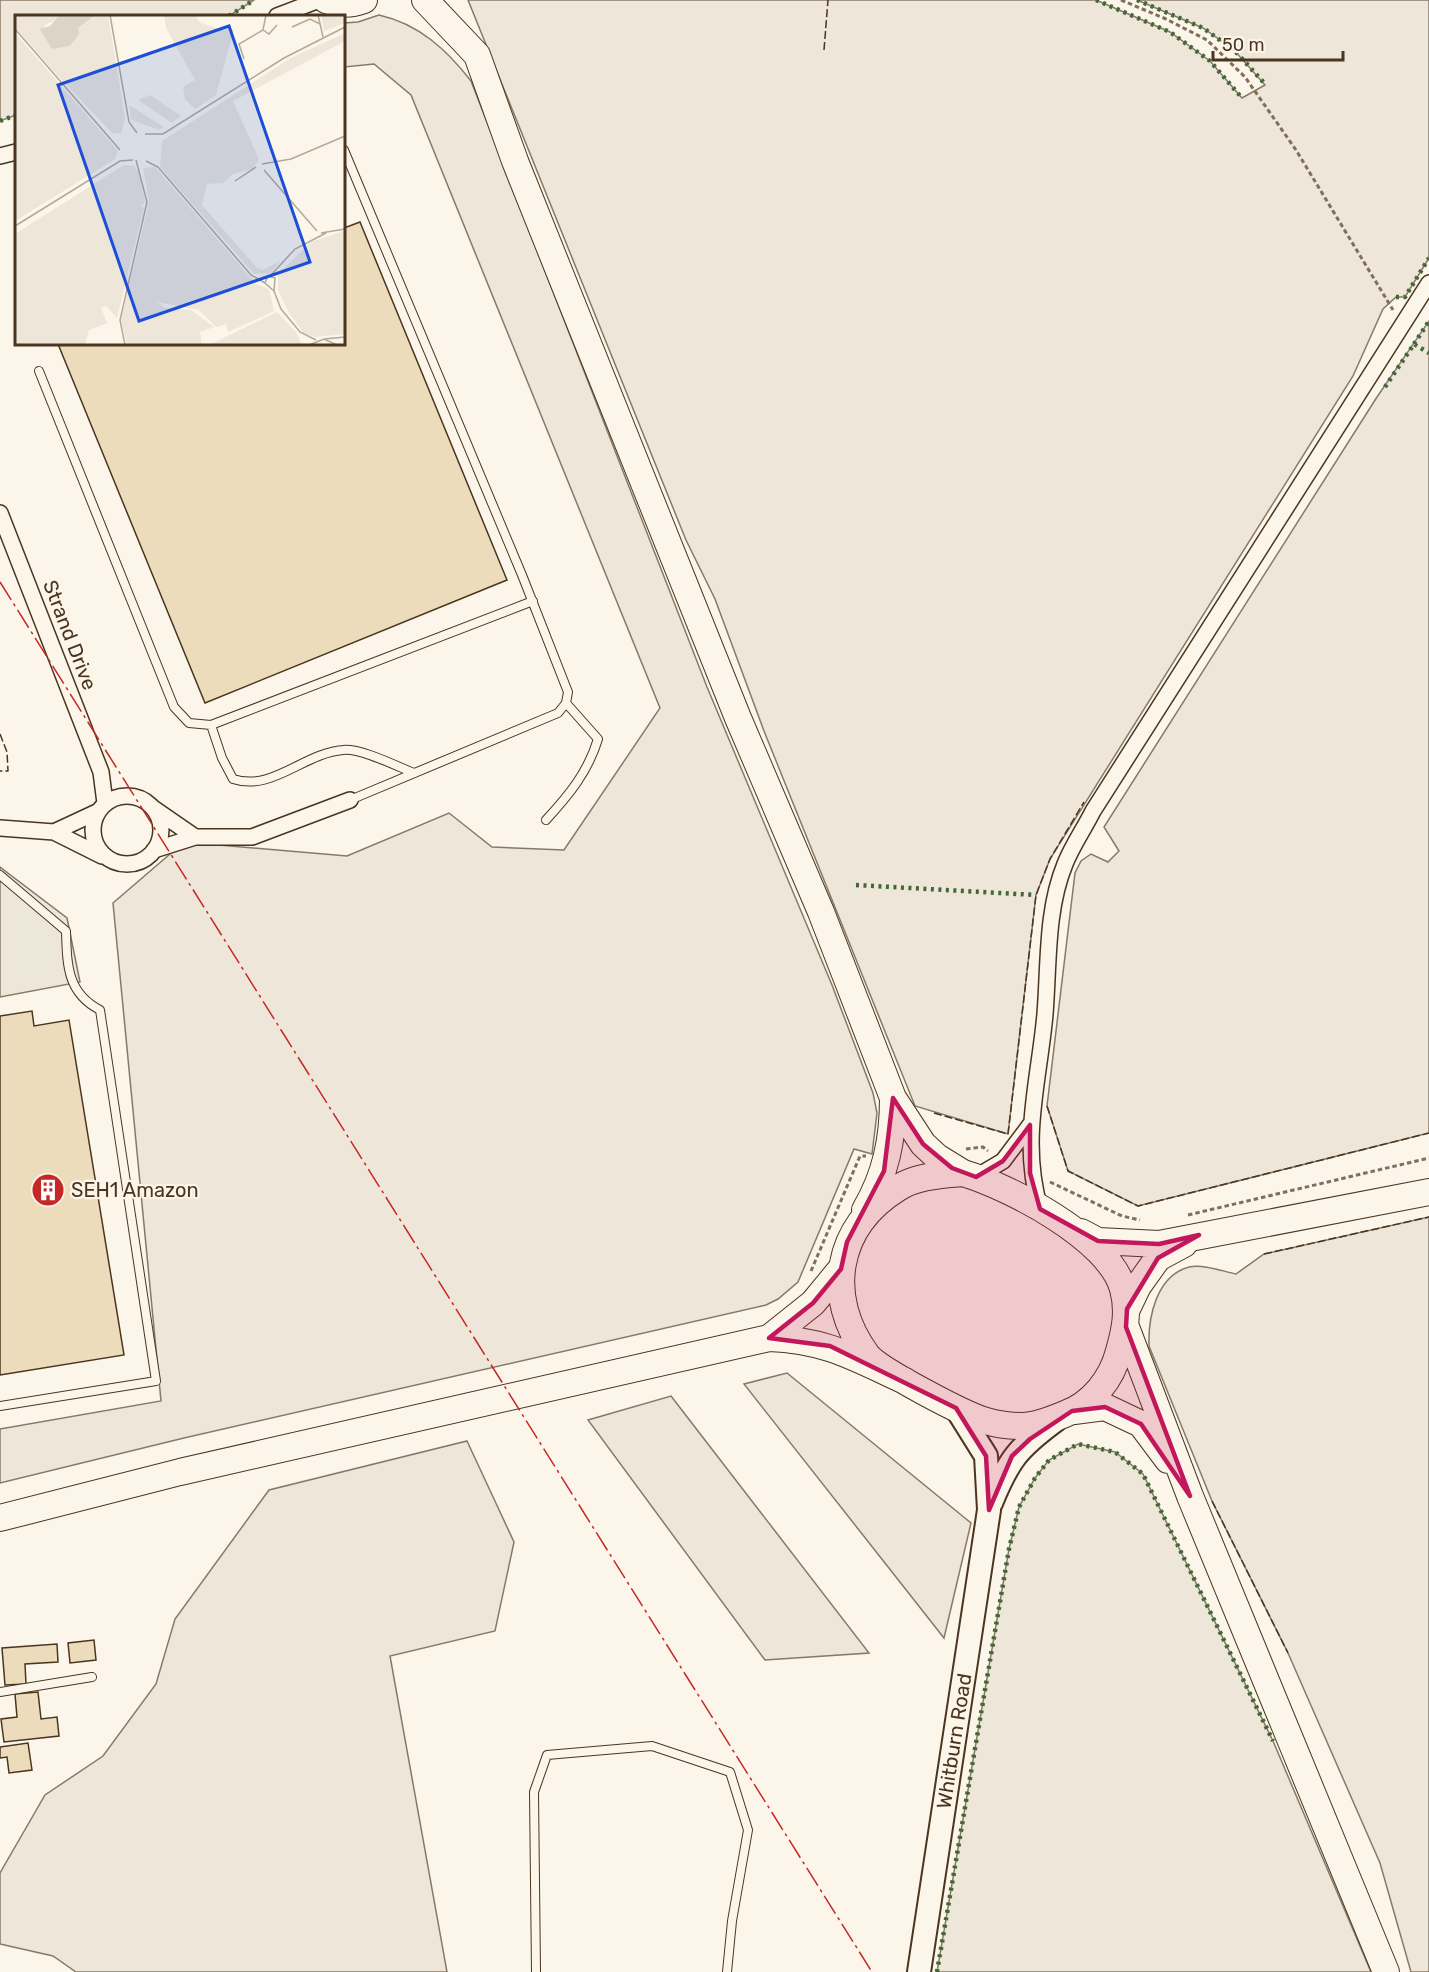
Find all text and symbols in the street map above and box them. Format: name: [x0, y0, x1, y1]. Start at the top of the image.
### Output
inset map: [15, 15, 345, 345]
scale bar: [1213, 24, 1344, 62]
text: 50 m: [1222, 34, 1265, 56]
street label: Strand Drive: [38, 577, 102, 693]
building icon: SEH1 Amazon: [30, 1172, 66, 1208]
place label: SEH1 Amazon: [71, 1178, 199, 1202]
street label: Whitburn Road: [931, 1672, 977, 1810]

